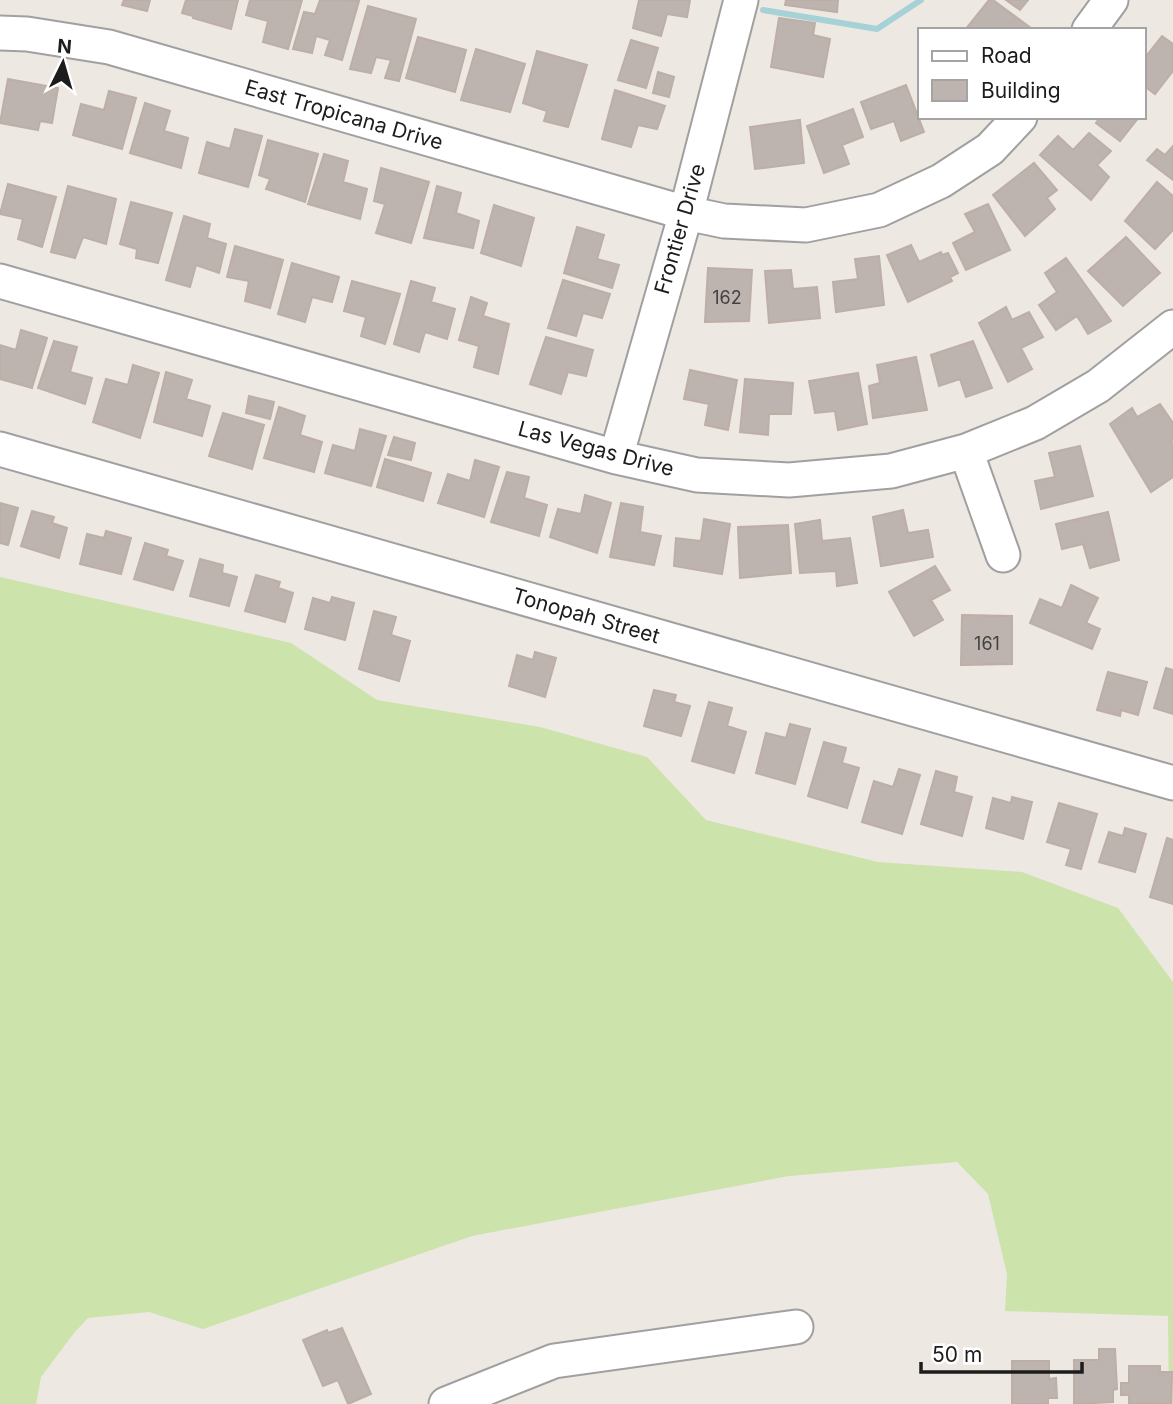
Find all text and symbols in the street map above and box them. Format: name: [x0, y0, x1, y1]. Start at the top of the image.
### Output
north arrow: [28, 28, 98, 98]
legend: [918, 28, 1145, 119]
text: N: [56, 34, 73, 59]
text: Road: [981, 43, 1032, 68]
street label: East Tropicana Drive: [242, 74, 446, 155]
text: Building: [981, 78, 1061, 103]
street label: Frontier Drive: [649, 161, 710, 297]
house number: 162: [712, 287, 742, 308]
street label: Las Vegas Drive: [516, 416, 677, 481]
street label: Tonopah Street: [510, 583, 663, 649]
house number: 161: [974, 633, 1000, 654]
scale bar: [921, 1330, 1082, 1374]
text: 50 m: [932, 1342, 982, 1367]

